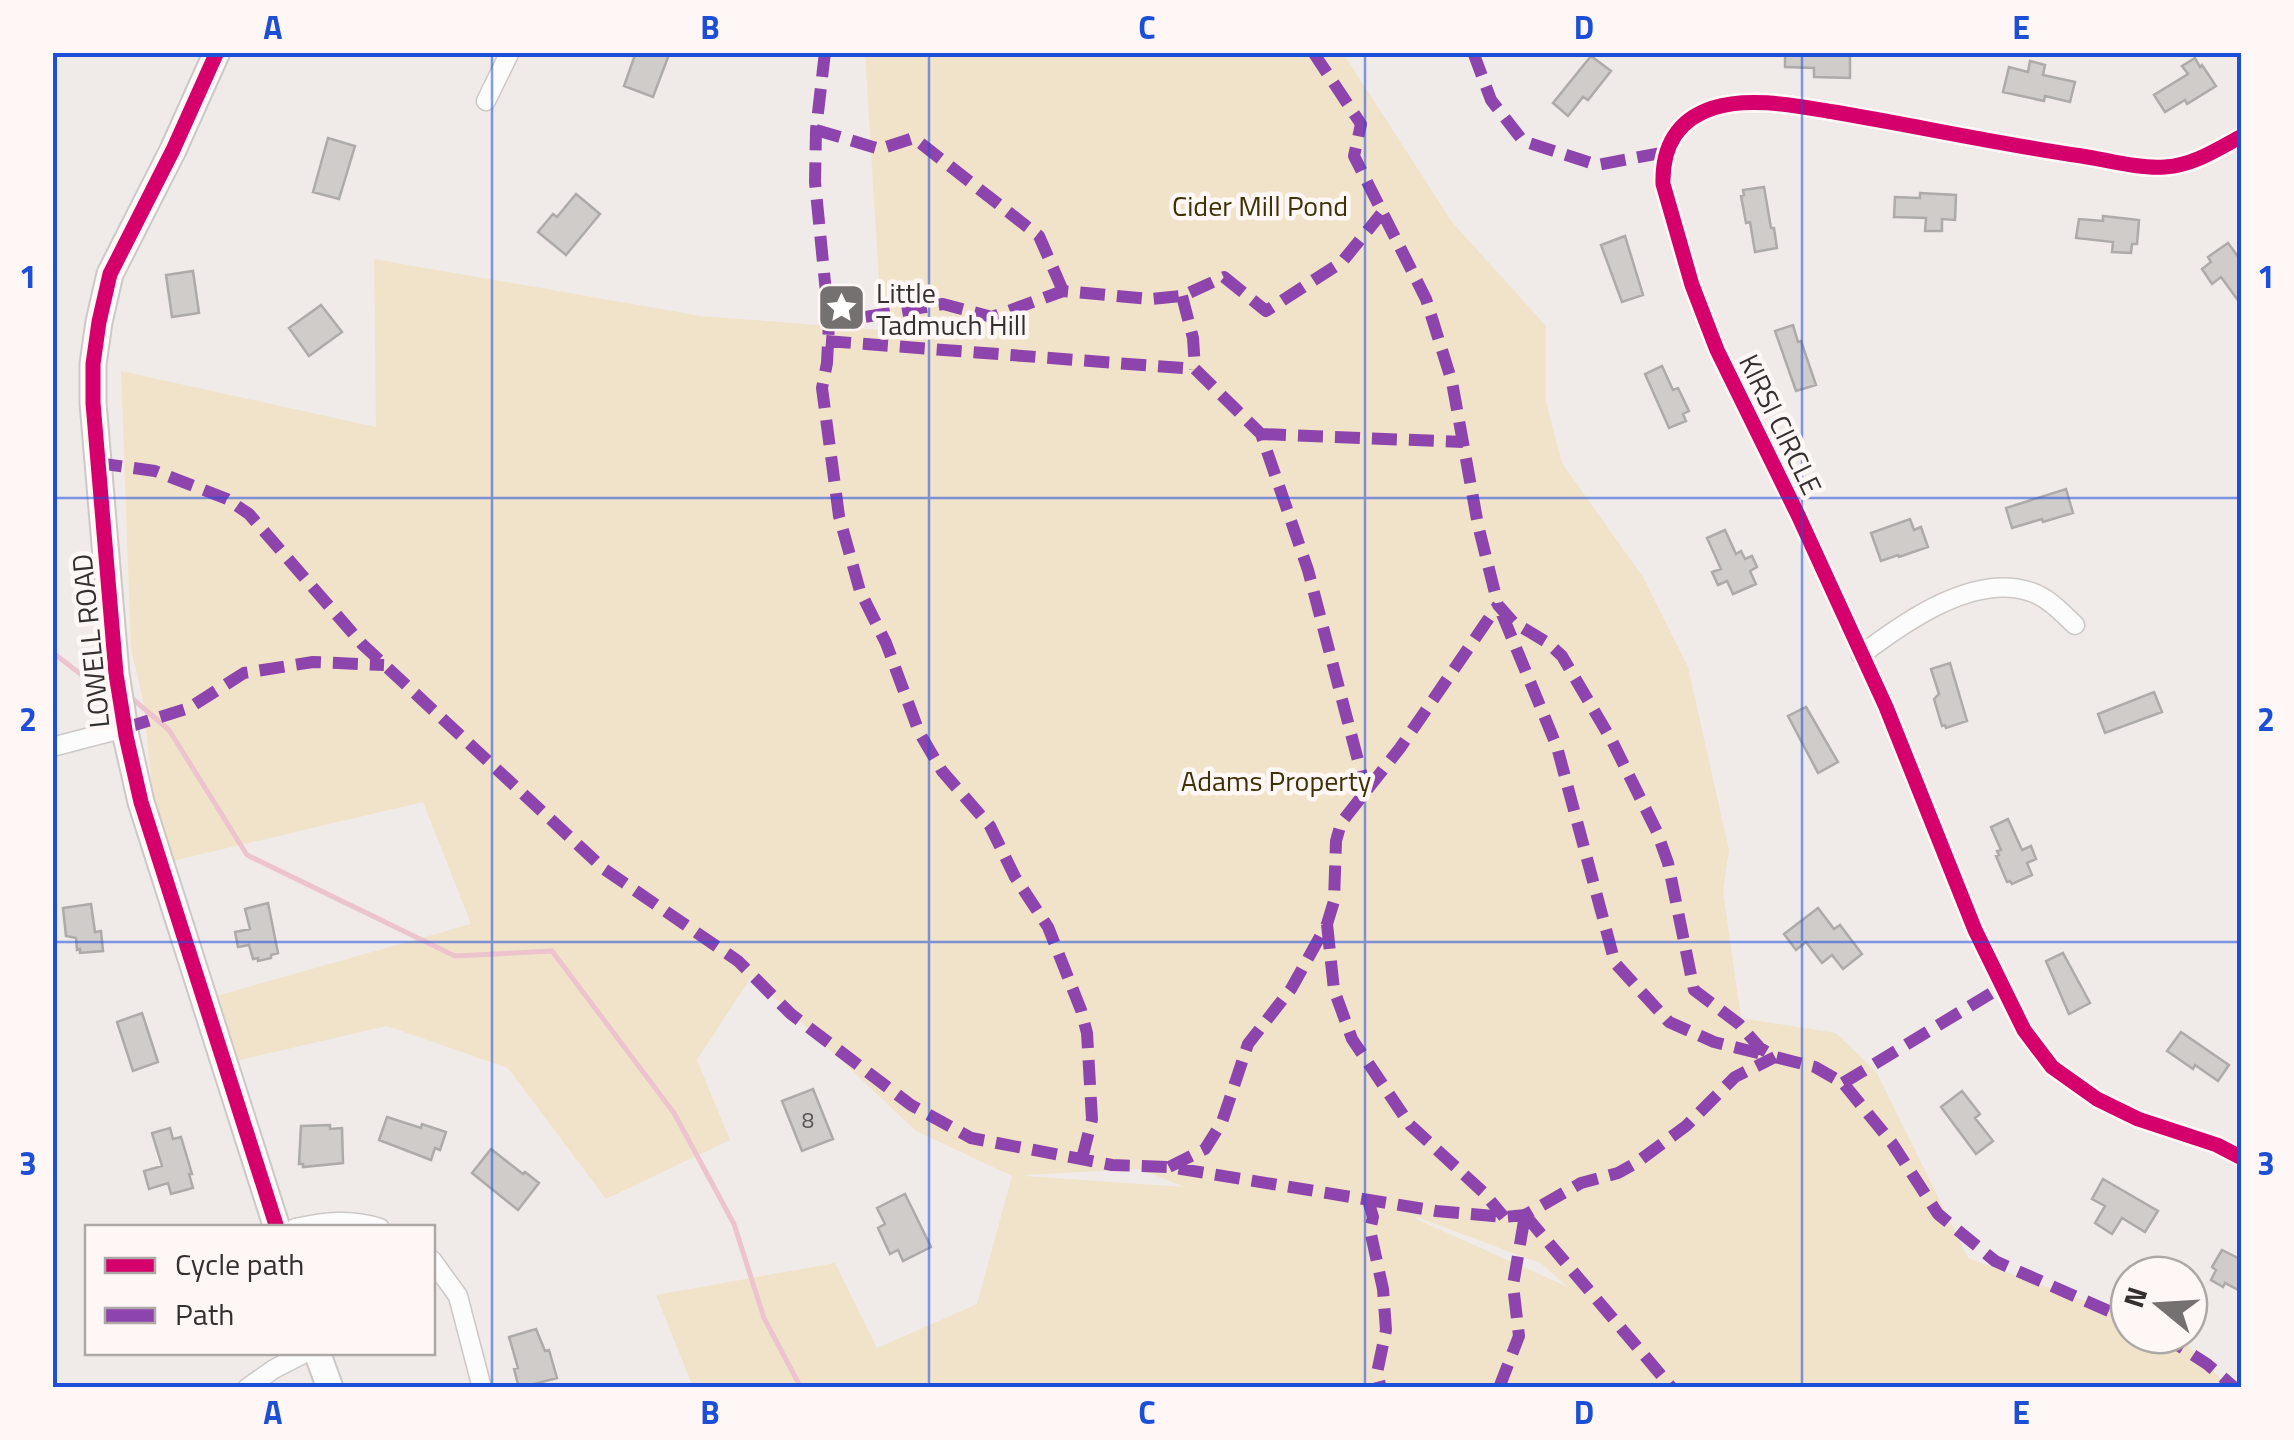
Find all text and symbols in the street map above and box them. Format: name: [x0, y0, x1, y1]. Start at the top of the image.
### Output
text: A: [263, 3, 283, 51]
text: B: [700, 3, 720, 51]
text: C: [1138, 3, 1156, 51]
text: D: [1574, 3, 1594, 51]
text: E: [2012, 3, 2030, 51]
park label: Cider Mill Pond: [1172, 184, 1348, 227]
text: 1: [19, 252, 37, 300]
text: 1: [2257, 252, 2275, 300]
place label: Little Tadmuch Hill: [876, 271, 1027, 346]
place icon: Little Tadmuch Hill: [815, 282, 867, 334]
street label: KIRSI CIRCLE: [1728, 346, 1834, 502]
street label: LOWELL ROAD: [59, 552, 121, 730]
text: 2: [19, 695, 37, 743]
text: 2: [2257, 695, 2275, 743]
park label: Adams Property: [1181, 759, 1371, 802]
house number: 8: [802, 1103, 814, 1137]
text: 3: [19, 1139, 37, 1187]
text: 3: [2257, 1139, 2275, 1187]
legend: [85, 1225, 435, 1355]
text: Cycle path: [175, 1241, 304, 1287]
north arrow: [2109, 1255, 2209, 1355]
text: N: [2111, 1281, 2158, 1313]
text: Path: [175, 1291, 234, 1337]
text: A: [263, 1388, 283, 1436]
text: B: [700, 1388, 720, 1436]
text: C: [1138, 1388, 1156, 1436]
text: D: [1574, 1388, 1594, 1436]
text: E: [2012, 1388, 2030, 1436]

